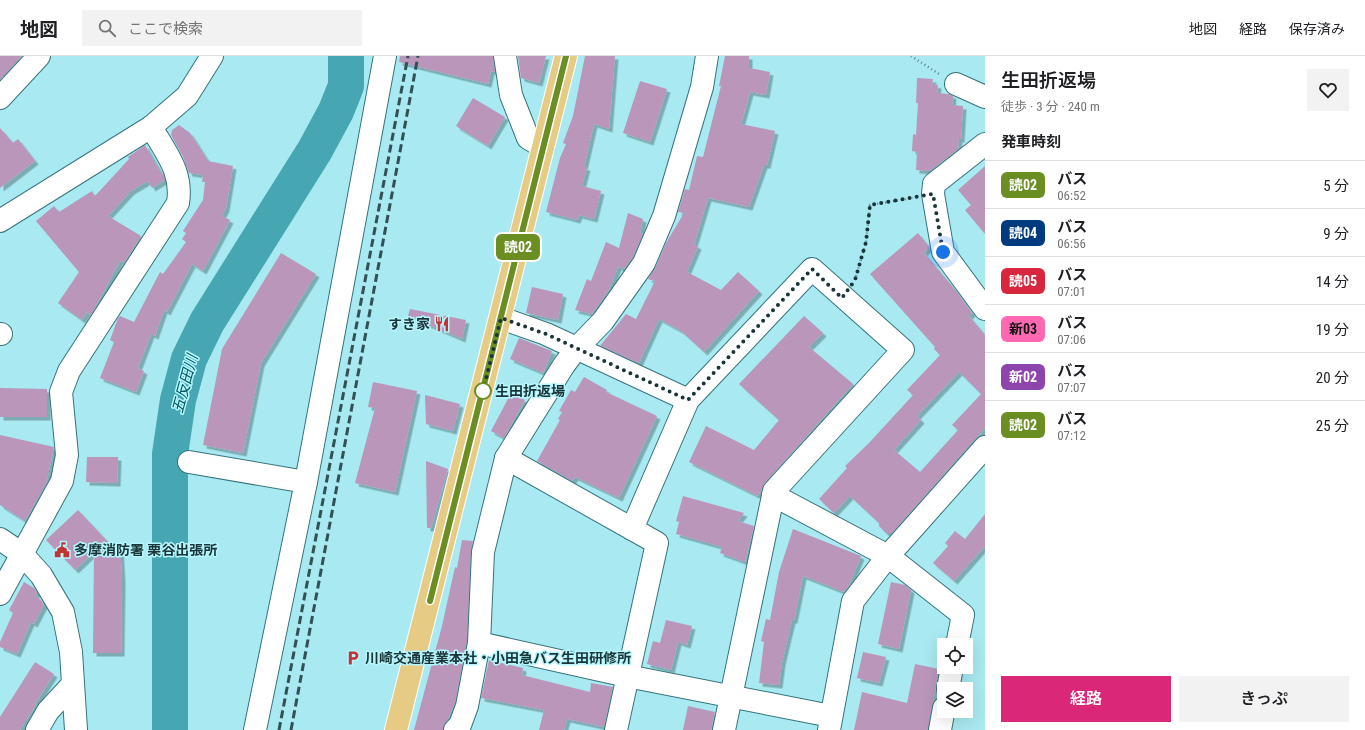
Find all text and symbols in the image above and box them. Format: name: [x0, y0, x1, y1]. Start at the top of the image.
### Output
search box: [82, 10, 362, 46]
icon: search: [96, 17, 118, 39]
text: 地図: [20, 18, 58, 41]
text: ここで検索: [128, 20, 203, 38]
text: 地図: [1189, 21, 1217, 37]
text: 経路: [1239, 21, 1267, 37]
text: 保存済み: [1289, 21, 1345, 37]
text: 生田折返場: [1001, 69, 1096, 92]
button: heart: [1307, 69, 1349, 111]
text: 徒歩 · 3 分 · 240 m: [1001, 99, 1100, 114]
text: 発車時刻: [1001, 133, 1061, 151]
text: バス: [1057, 170, 1087, 188]
text: 読02: [1009, 177, 1037, 193]
text: 5 分: [1323, 177, 1349, 195]
text: 06:52: [1057, 188, 1086, 203]
text: バス: [1057, 218, 1087, 236]
text: 読04: [1009, 225, 1037, 241]
text: 9 分: [1323, 225, 1349, 243]
line badge: 読02: [495, 234, 541, 260]
text: 06:56: [1057, 236, 1086, 251]
text: 読02: [504, 239, 532, 255]
your location: [933, 242, 953, 262]
text: バス: [1057, 266, 1087, 284]
text: 読05: [1009, 273, 1037, 289]
text: 14 分: [1316, 273, 1349, 291]
text: 07:01: [1057, 284, 1086, 299]
text: バス: [1057, 314, 1087, 332]
restaurant icon: すき家: [433, 315, 451, 333]
place label: すき家: [388, 316, 430, 332]
text: 新03: [1009, 321, 1037, 337]
text: 19 分: [1316, 321, 1349, 339]
text: 07:06: [1057, 332, 1086, 347]
water label: 五反田川: [169, 351, 202, 415]
text: バス: [1057, 362, 1087, 380]
text: 新02: [1009, 369, 1037, 385]
text: 20 分: [1316, 369, 1349, 387]
text: 07:07: [1057, 380, 1086, 395]
marker: 生田折返場: [474, 382, 492, 400]
place label: 生田折返場: [495, 383, 565, 399]
text: バス: [1057, 410, 1087, 428]
text: 読02: [1009, 417, 1037, 433]
text: 25 分: [1316, 417, 1349, 435]
text: 07:12: [1057, 428, 1086, 443]
public building icon: 多摩消防署 栗谷出張所: [53, 541, 71, 559]
place label: 多摩消防署 栗谷出張所: [74, 542, 217, 558]
map controls: [937, 638, 973, 718]
button: locate: [937, 638, 973, 674]
parking icon: 川崎交通産業本社・小田急バス生田研修所: [344, 649, 362, 667]
place label: 川崎交通産業本社・小田急バス生田研修所: [365, 650, 631, 666]
button: 経路: [1001, 676, 1171, 722]
button: きっぷ: [1179, 676, 1349, 722]
button: layers: [937, 682, 973, 718]

